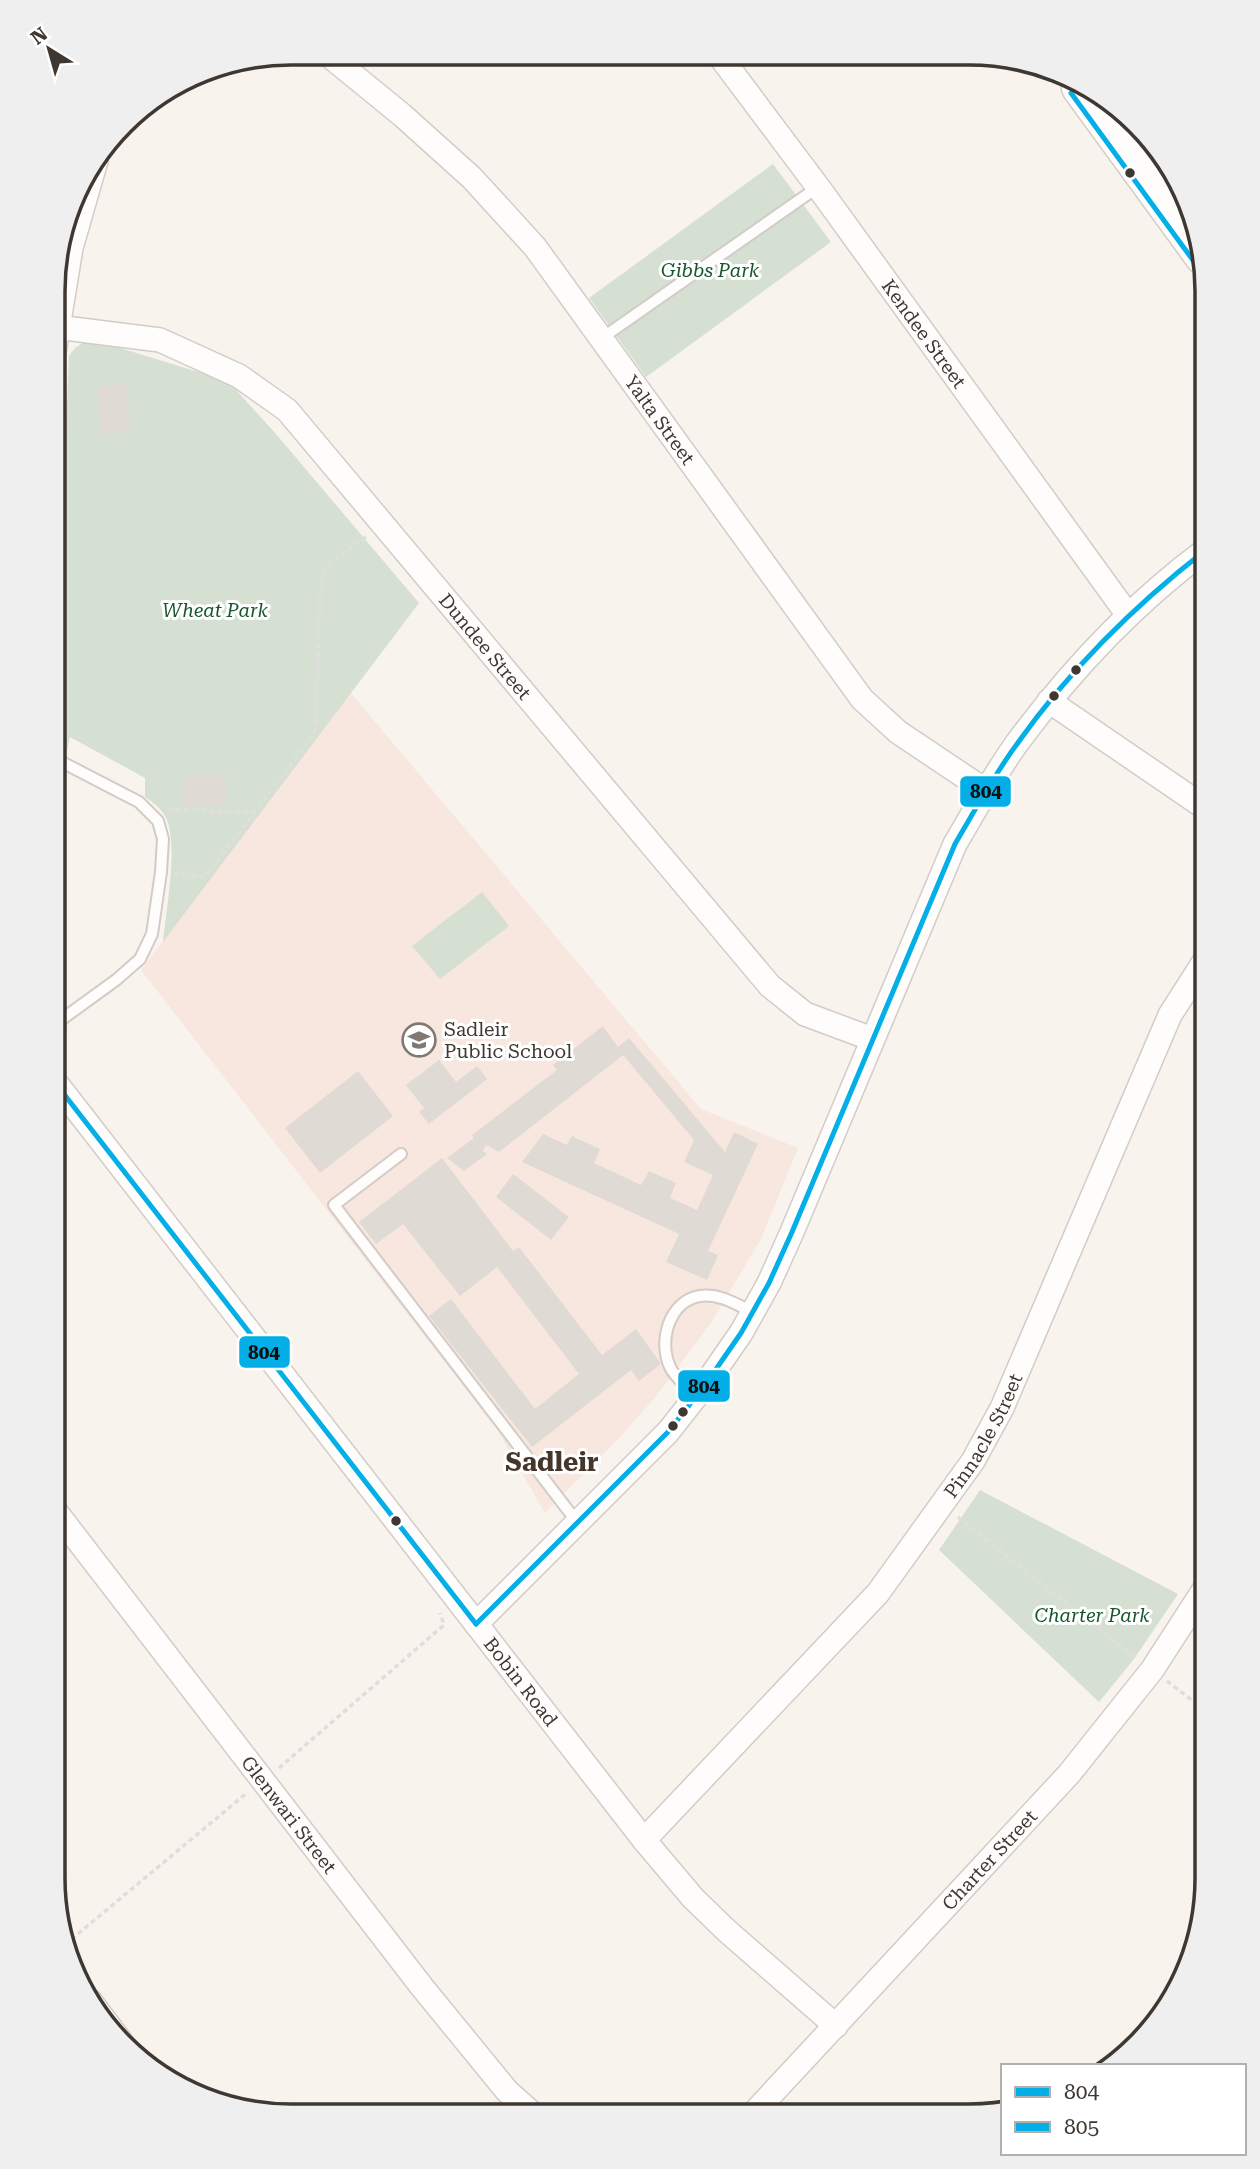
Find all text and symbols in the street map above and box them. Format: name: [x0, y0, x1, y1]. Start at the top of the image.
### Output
north arrow: [14, 14, 84, 84]
text: N: [26, 22, 52, 49]
unlabelled marker: [1123, 166, 1137, 180]
park label: Gibbs Park: [661, 259, 760, 282]
street label: Kendee Street: [877, 275, 971, 393]
street label: Yalta Street: [620, 371, 700, 469]
street label: Dundee Street: [434, 589, 536, 704]
park label: Wheat Park: [162, 599, 269, 622]
unlabelled marker: [1069, 663, 1083, 677]
unlabelled marker: [1047, 689, 1061, 703]
line badge: 804: [959, 775, 1012, 808]
text: 804: [970, 780, 1002, 803]
place label: Sadleir Public School: [444, 1018, 572, 1063]
school or university icon: Sadleir Public School: [400, 1021, 438, 1059]
line badge: 804: [238, 1335, 291, 1369]
text: 804: [248, 1341, 280, 1364]
line badge: 804: [677, 1369, 731, 1403]
street label: Pinnacle Street: [939, 1370, 1027, 1503]
text: 804: [688, 1375, 720, 1398]
unlabelled marker: [676, 1405, 690, 1419]
unlabelled marker: [666, 1419, 680, 1433]
district label: Sadleir: [505, 1447, 599, 1477]
unlabelled marker: [389, 1514, 403, 1528]
park label: Charter Park: [1034, 1604, 1150, 1627]
street label: Bobin Road: [479, 1633, 562, 1731]
street label: Glenwari Street: [236, 1752, 341, 1878]
street label: Charter Street: [937, 1805, 1042, 1915]
legend: [1001, 2064, 1246, 2155]
text: 804: [1064, 2080, 1100, 2104]
text: 805: [1064, 2115, 1099, 2139]

